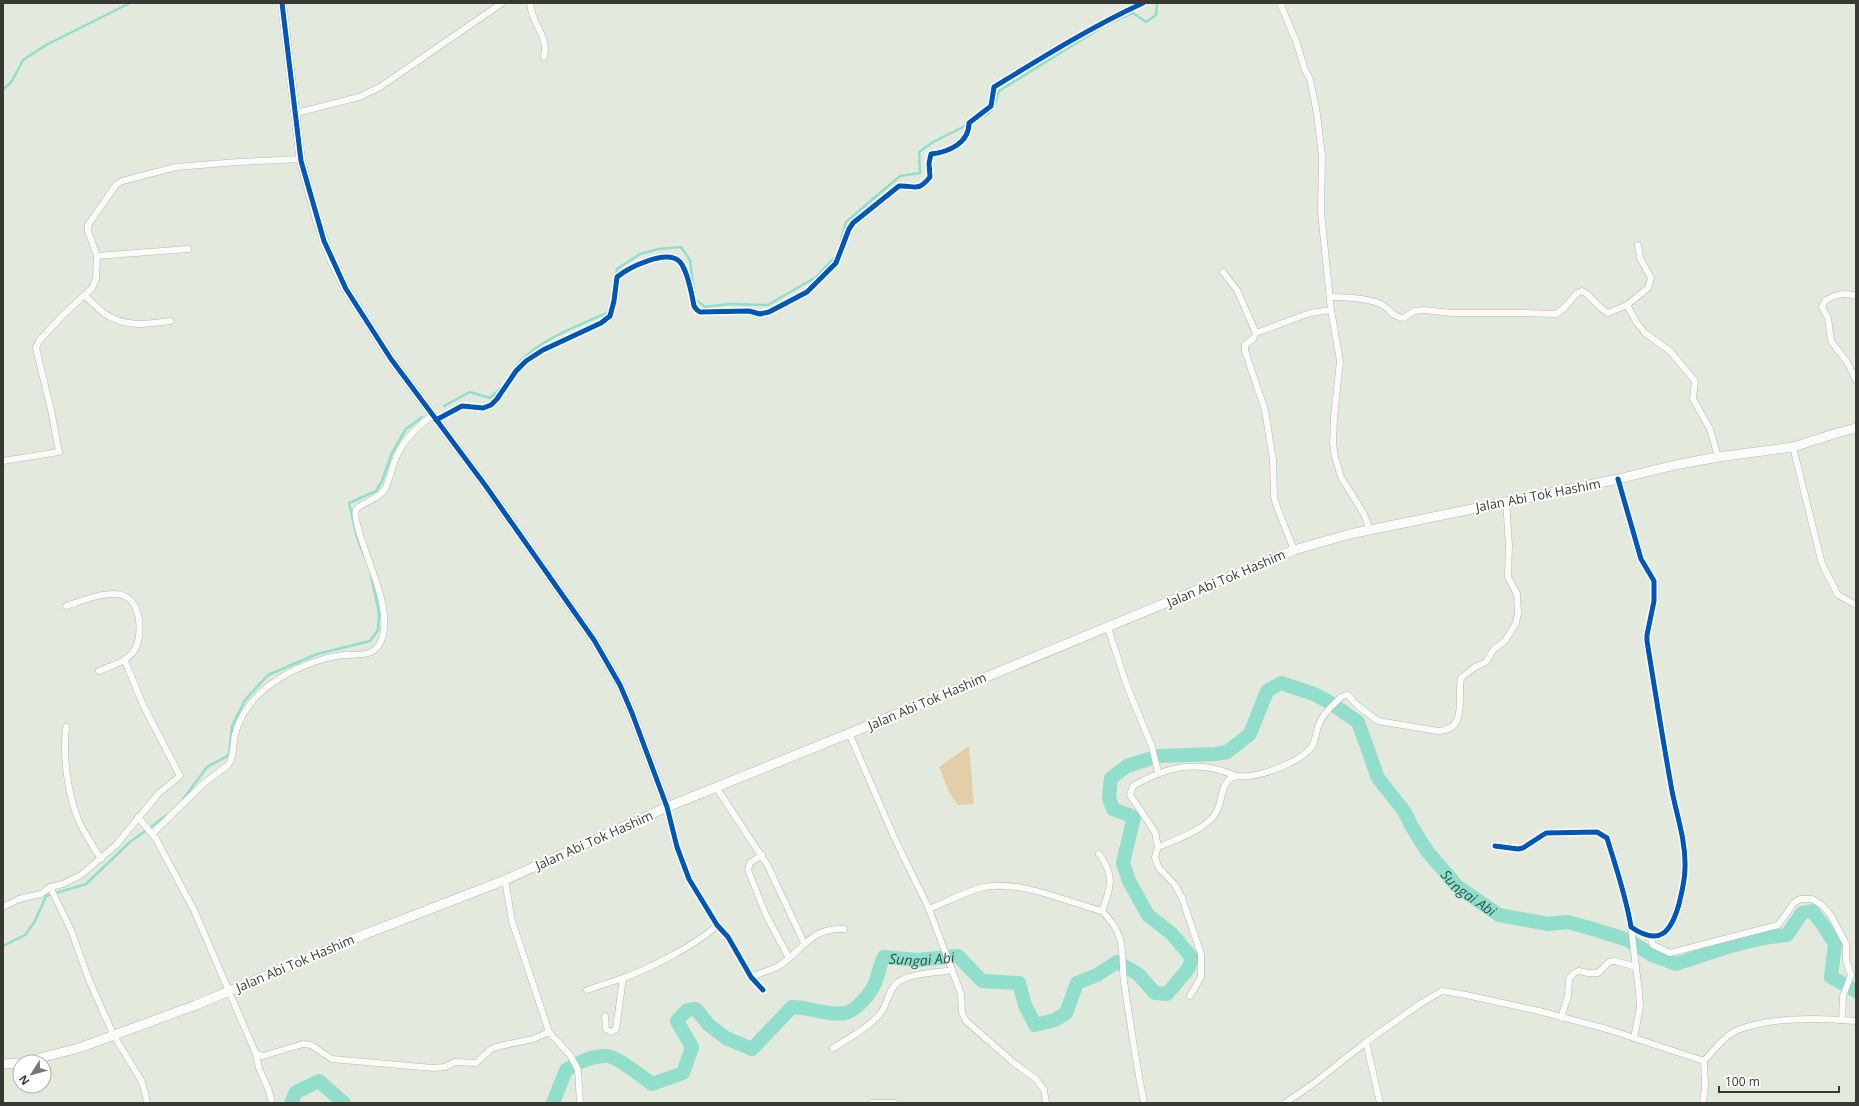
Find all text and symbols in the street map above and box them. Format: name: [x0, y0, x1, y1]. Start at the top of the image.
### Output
street label: Jalan Abi Tok Hashim: [1472, 474, 1602, 516]
street label: Jalan Abi Tok Hashim: [1162, 545, 1288, 612]
street label: Jalan Abi Tok Hashim: [863, 668, 989, 735]
street label: Jalan Abi Tok Hashim: [531, 806, 656, 875]
water label: Sungai Abi: [1437, 865, 1501, 920]
street label: Jalan Abi Tok Hashim: [231, 930, 357, 997]
water label: Sungai Abi: [889, 947, 956, 970]
north arrow: [12, 1054, 52, 1094]
scale bar: [1719, 1068, 1839, 1094]
text: N: [15, 1072, 32, 1088]
text: 100 m: [1725, 1073, 1760, 1090]

